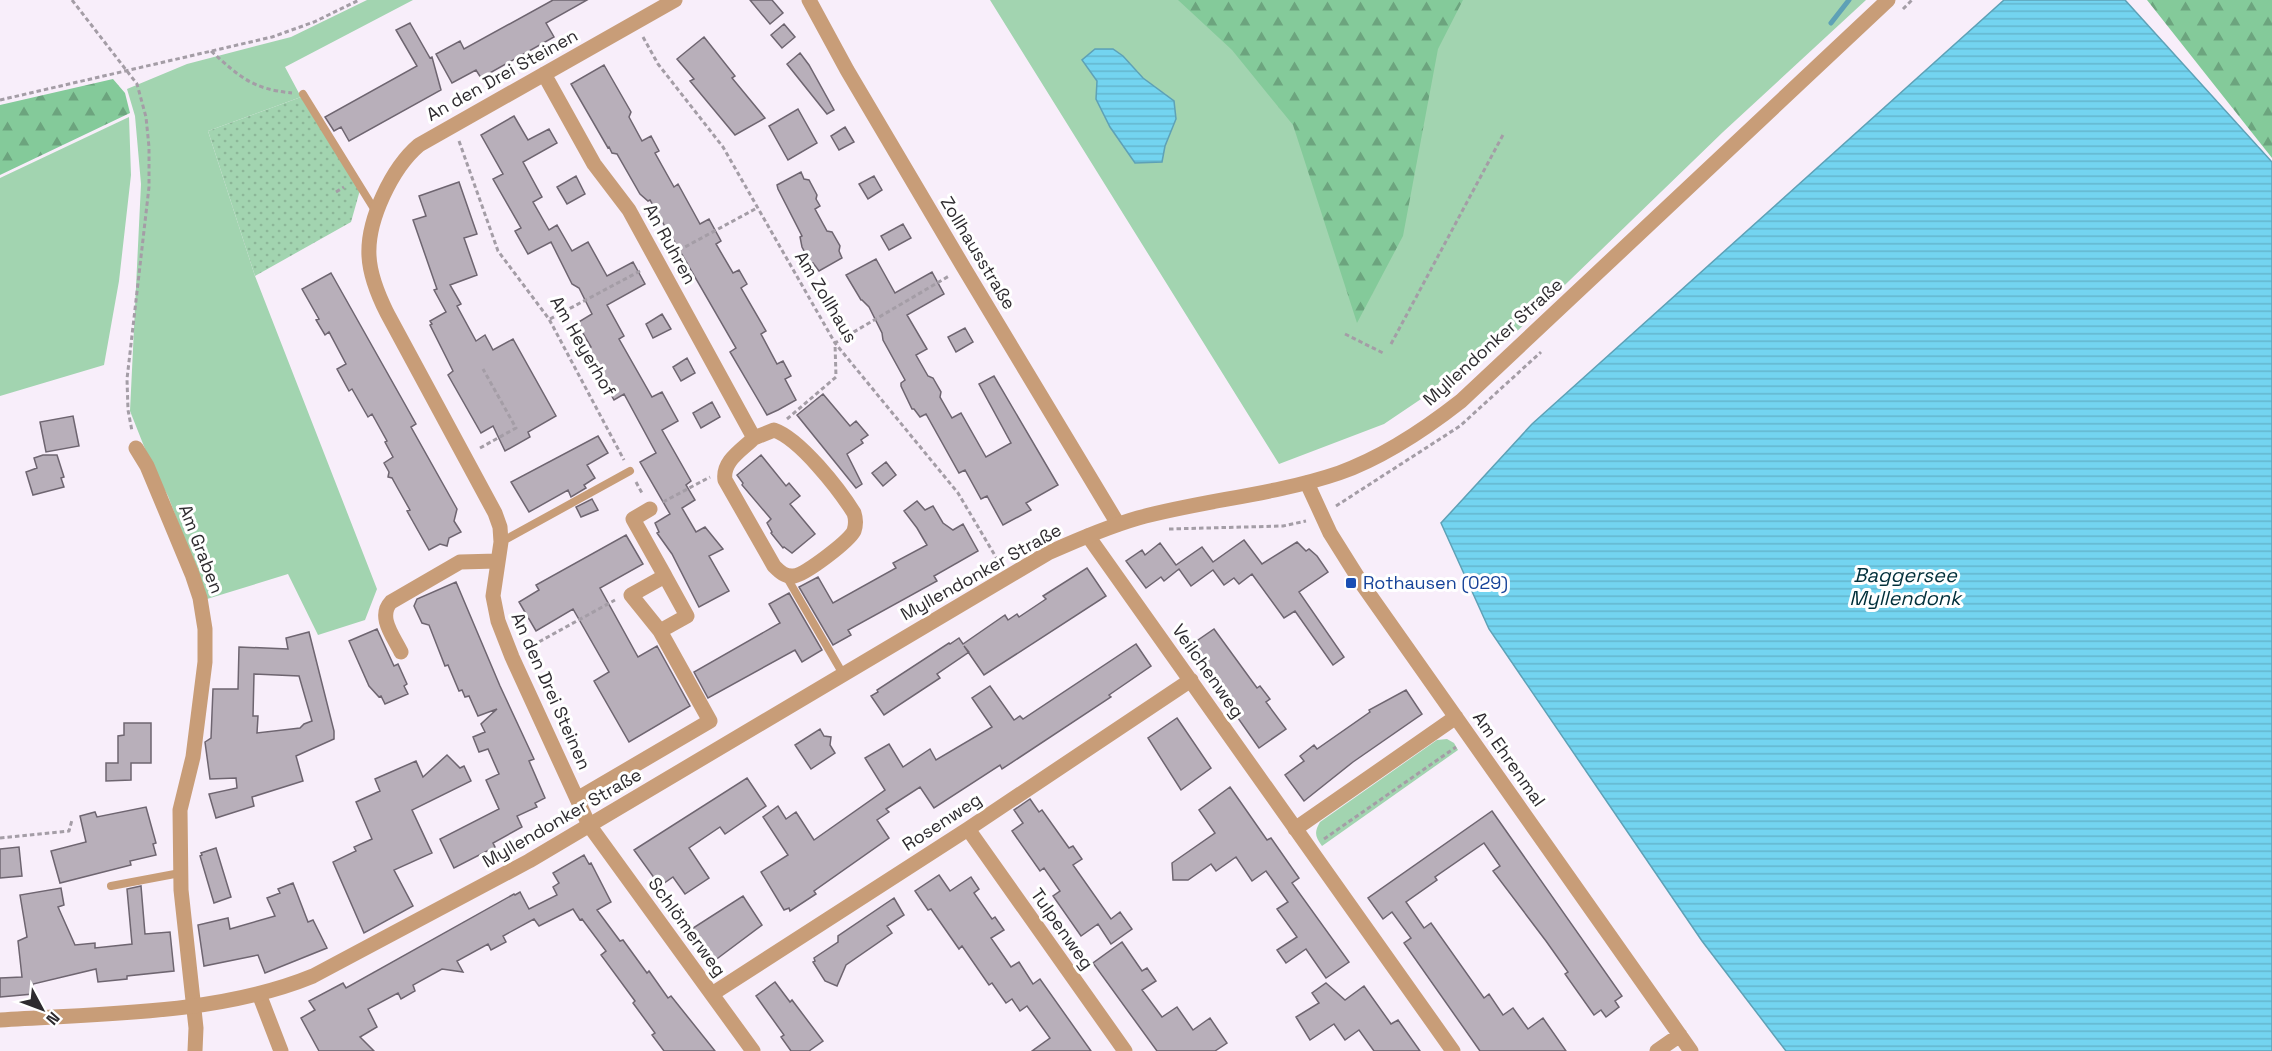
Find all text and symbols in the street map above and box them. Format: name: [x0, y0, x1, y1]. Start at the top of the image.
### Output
street label: An den Drei Steinen: [422, 23, 582, 126]
street label: Zollhausstraße: [936, 192, 1021, 314]
street label: An Ruhren: [639, 199, 702, 288]
street label: Am Zollhaus: [790, 247, 863, 347]
street label: Myllendonker Straße: [1418, 273, 1567, 410]
street label: Am Heyerhof: [545, 291, 621, 400]
street label: Am Graben: [174, 501, 229, 597]
street label: Myllendonker Straße: [896, 518, 1065, 625]
water label: Baggersee Myllendonk: [1849, 562, 1963, 611]
place label: Rothausen (029): [1363, 571, 1508, 594]
marker: Rothausen (029): [1344, 576, 1358, 590]
street label: An den Drei Steinen: [506, 609, 596, 773]
street label: Veilchenweg: [1167, 619, 1249, 722]
street label: Am Ehrenmal: [1468, 707, 1551, 811]
street label: Myllendonker Straße: [478, 763, 646, 873]
street label: Rosenweg: [898, 787, 986, 856]
street label: Schlömerweg: [643, 872, 731, 981]
street label: Tulpenweg: [1026, 884, 1099, 974]
north arrow: [12, 979, 72, 1039]
text: N: [41, 1008, 64, 1029]

